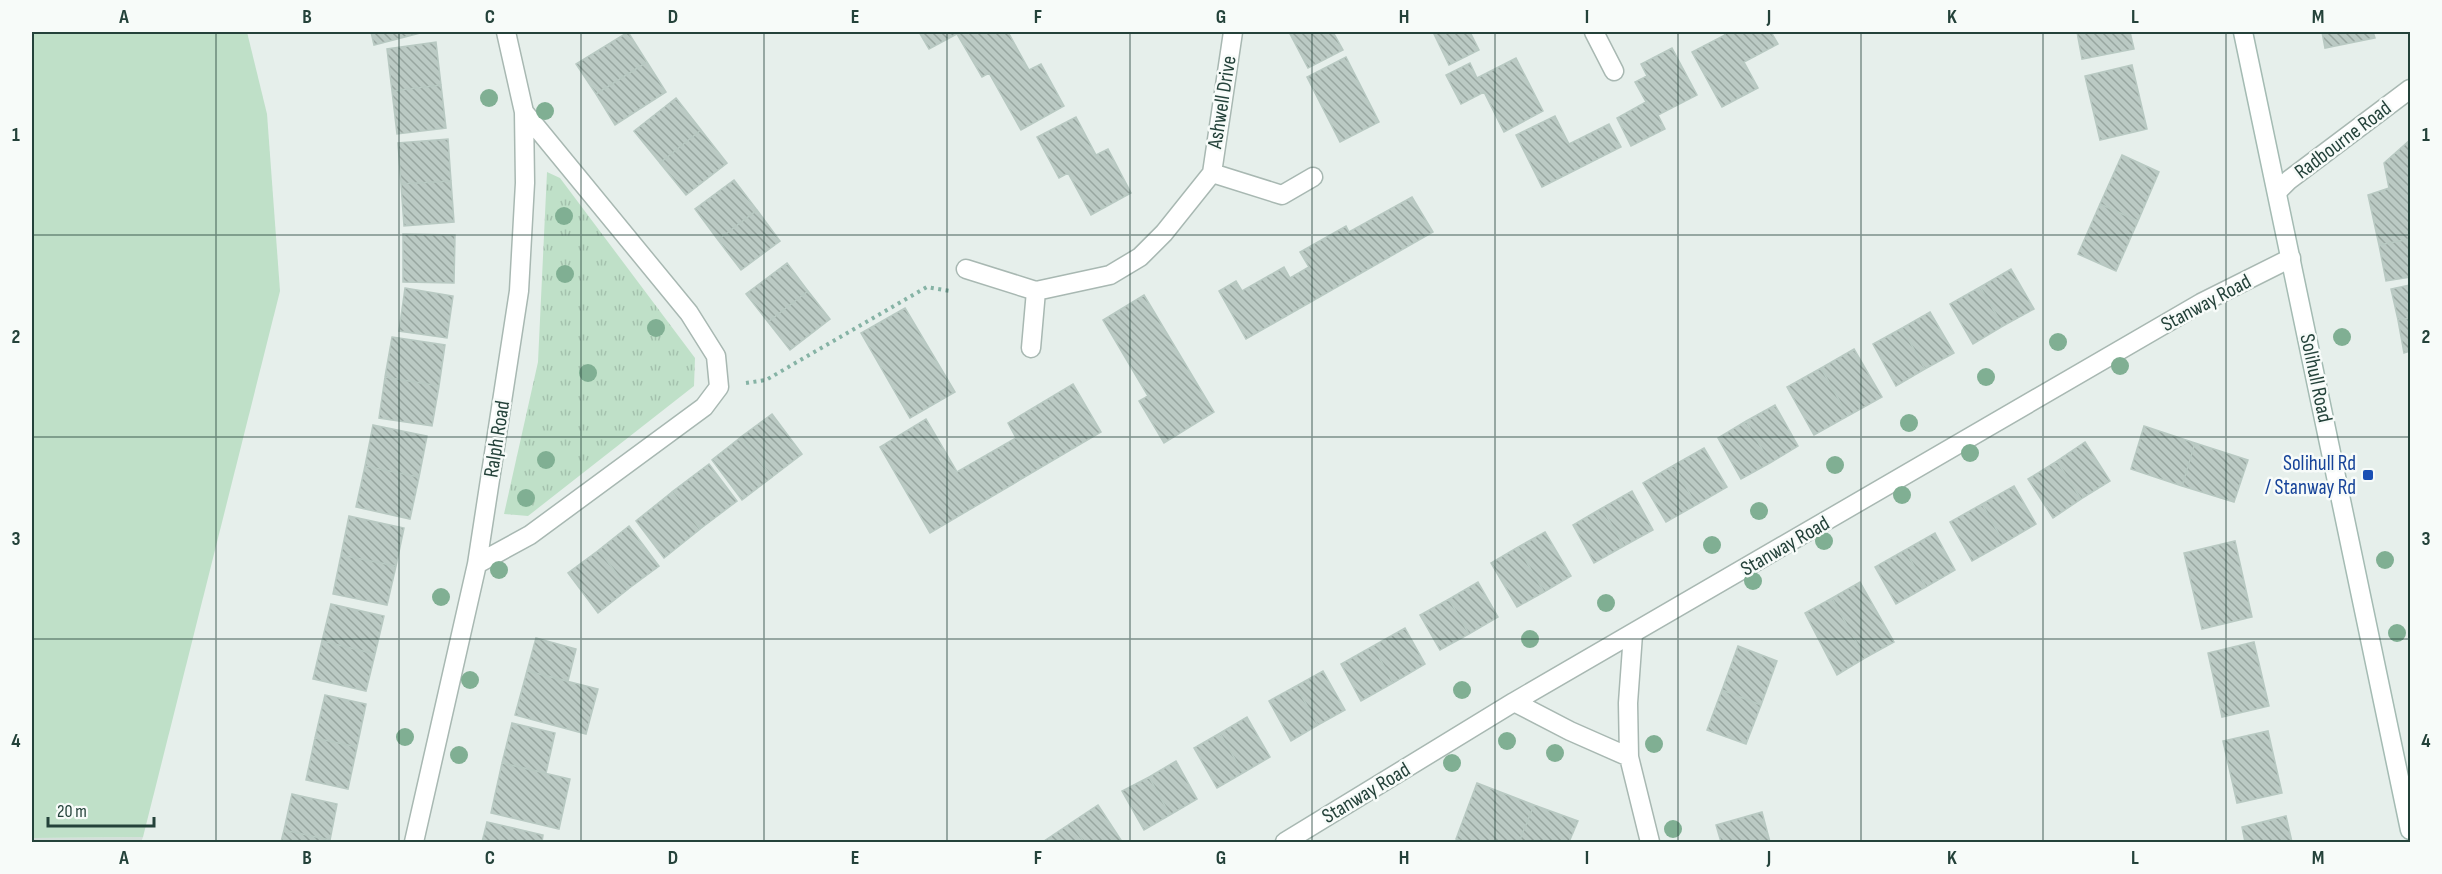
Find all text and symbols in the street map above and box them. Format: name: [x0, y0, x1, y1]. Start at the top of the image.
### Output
text: A: [118, 5, 129, 29]
text: B: [302, 5, 312, 29]
text: C: [485, 5, 495, 29]
text: D: [668, 5, 678, 29]
text: E: [851, 5, 859, 29]
text: F: [1034, 5, 1042, 29]
text: G: [1216, 5, 1226, 29]
text: H: [1399, 5, 1409, 29]
text: I: [1585, 5, 1589, 29]
text: J: [1766, 5, 1771, 29]
text: K: [1947, 5, 1957, 29]
text: L: [2131, 5, 2139, 29]
text: M: [2312, 5, 2324, 29]
street label: Ashwell Drive: [1202, 54, 1242, 151]
street label: Radbourne Road: [2290, 96, 2396, 184]
text: 1: [12, 123, 20, 147]
text: 1: [2422, 123, 2430, 147]
street label: Stanway Road: [2157, 269, 2255, 337]
text: 2: [12, 325, 20, 349]
text: 2: [2422, 325, 2430, 349]
street label: Solihull Road: [2294, 331, 2338, 425]
street label: Ralph Road: [479, 399, 515, 479]
place label: Solihull Rd / Stanway Rd: [2265, 451, 2356, 500]
marker: Solihull Rd / Stanway Rd: [2361, 468, 2375, 482]
street label: Stanway Road: [1736, 511, 1834, 581]
text: 3: [12, 527, 21, 551]
text: 3: [2422, 527, 2431, 551]
text: 4: [11, 729, 21, 753]
text: 4: [2421, 729, 2431, 753]
street label: Stanway Road: [1317, 757, 1415, 829]
scale bar: [48, 790, 154, 828]
text: 20 m: [57, 801, 87, 822]
text: A: [118, 846, 129, 870]
text: B: [302, 846, 312, 870]
text: C: [485, 846, 495, 870]
text: D: [668, 846, 678, 870]
text: E: [851, 846, 859, 870]
text: F: [1034, 846, 1042, 870]
text: G: [1216, 846, 1226, 870]
text: H: [1399, 846, 1409, 870]
text: I: [1585, 846, 1589, 870]
text: J: [1766, 846, 1771, 870]
text: K: [1947, 846, 1957, 870]
text: L: [2131, 846, 2139, 870]
text: M: [2312, 846, 2324, 870]

